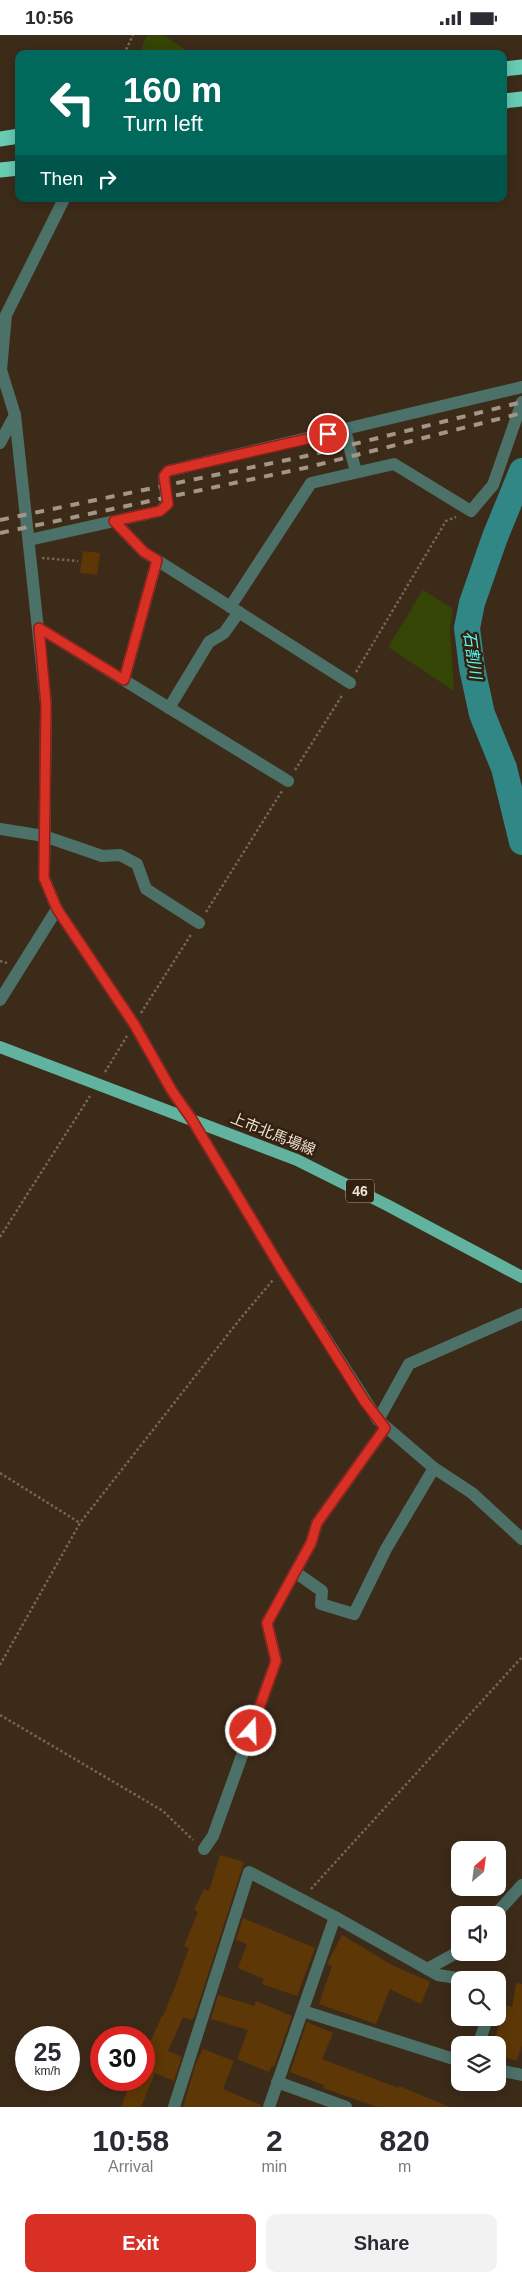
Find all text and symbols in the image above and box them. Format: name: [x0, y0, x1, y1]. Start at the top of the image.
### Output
text: 10:56: [25, 7, 74, 28]
icon: left: [40, 70, 105, 135]
text: 160 m: [123, 70, 222, 109]
text: Turn left: [123, 111, 203, 136]
icon: right: [93, 165, 121, 193]
text: Then: [40, 168, 83, 189]
pin: [307, 413, 349, 455]
icon: arrive: [314, 420, 342, 448]
water label: 石割川: [461, 630, 485, 682]
street label: 上市北馬場線: [228, 1109, 318, 1158]
road number: 46: [346, 1179, 374, 1203]
position arrow: [224, 1704, 276, 1756]
north arrow: [451, 1841, 506, 1896]
map controls: [451, 1841, 506, 2091]
button: sound: [451, 1906, 506, 1961]
button: search: [451, 1971, 506, 2026]
speed limit sign: 30: [90, 2026, 155, 2091]
button: layers: [451, 2036, 506, 2091]
text: 25: [34, 2038, 61, 2066]
text: km/h: [34, 2064, 61, 2078]
text: 10:58: [92, 2124, 169, 2157]
text: 2: [266, 2124, 283, 2157]
text: 820: [380, 2124, 430, 2157]
text: Arrival: [108, 2158, 153, 2175]
text: min: [261, 2158, 287, 2175]
text: m: [398, 2158, 411, 2175]
button: Exit: [25, 2214, 256, 2272]
button: Share: [266, 2214, 497, 2272]

